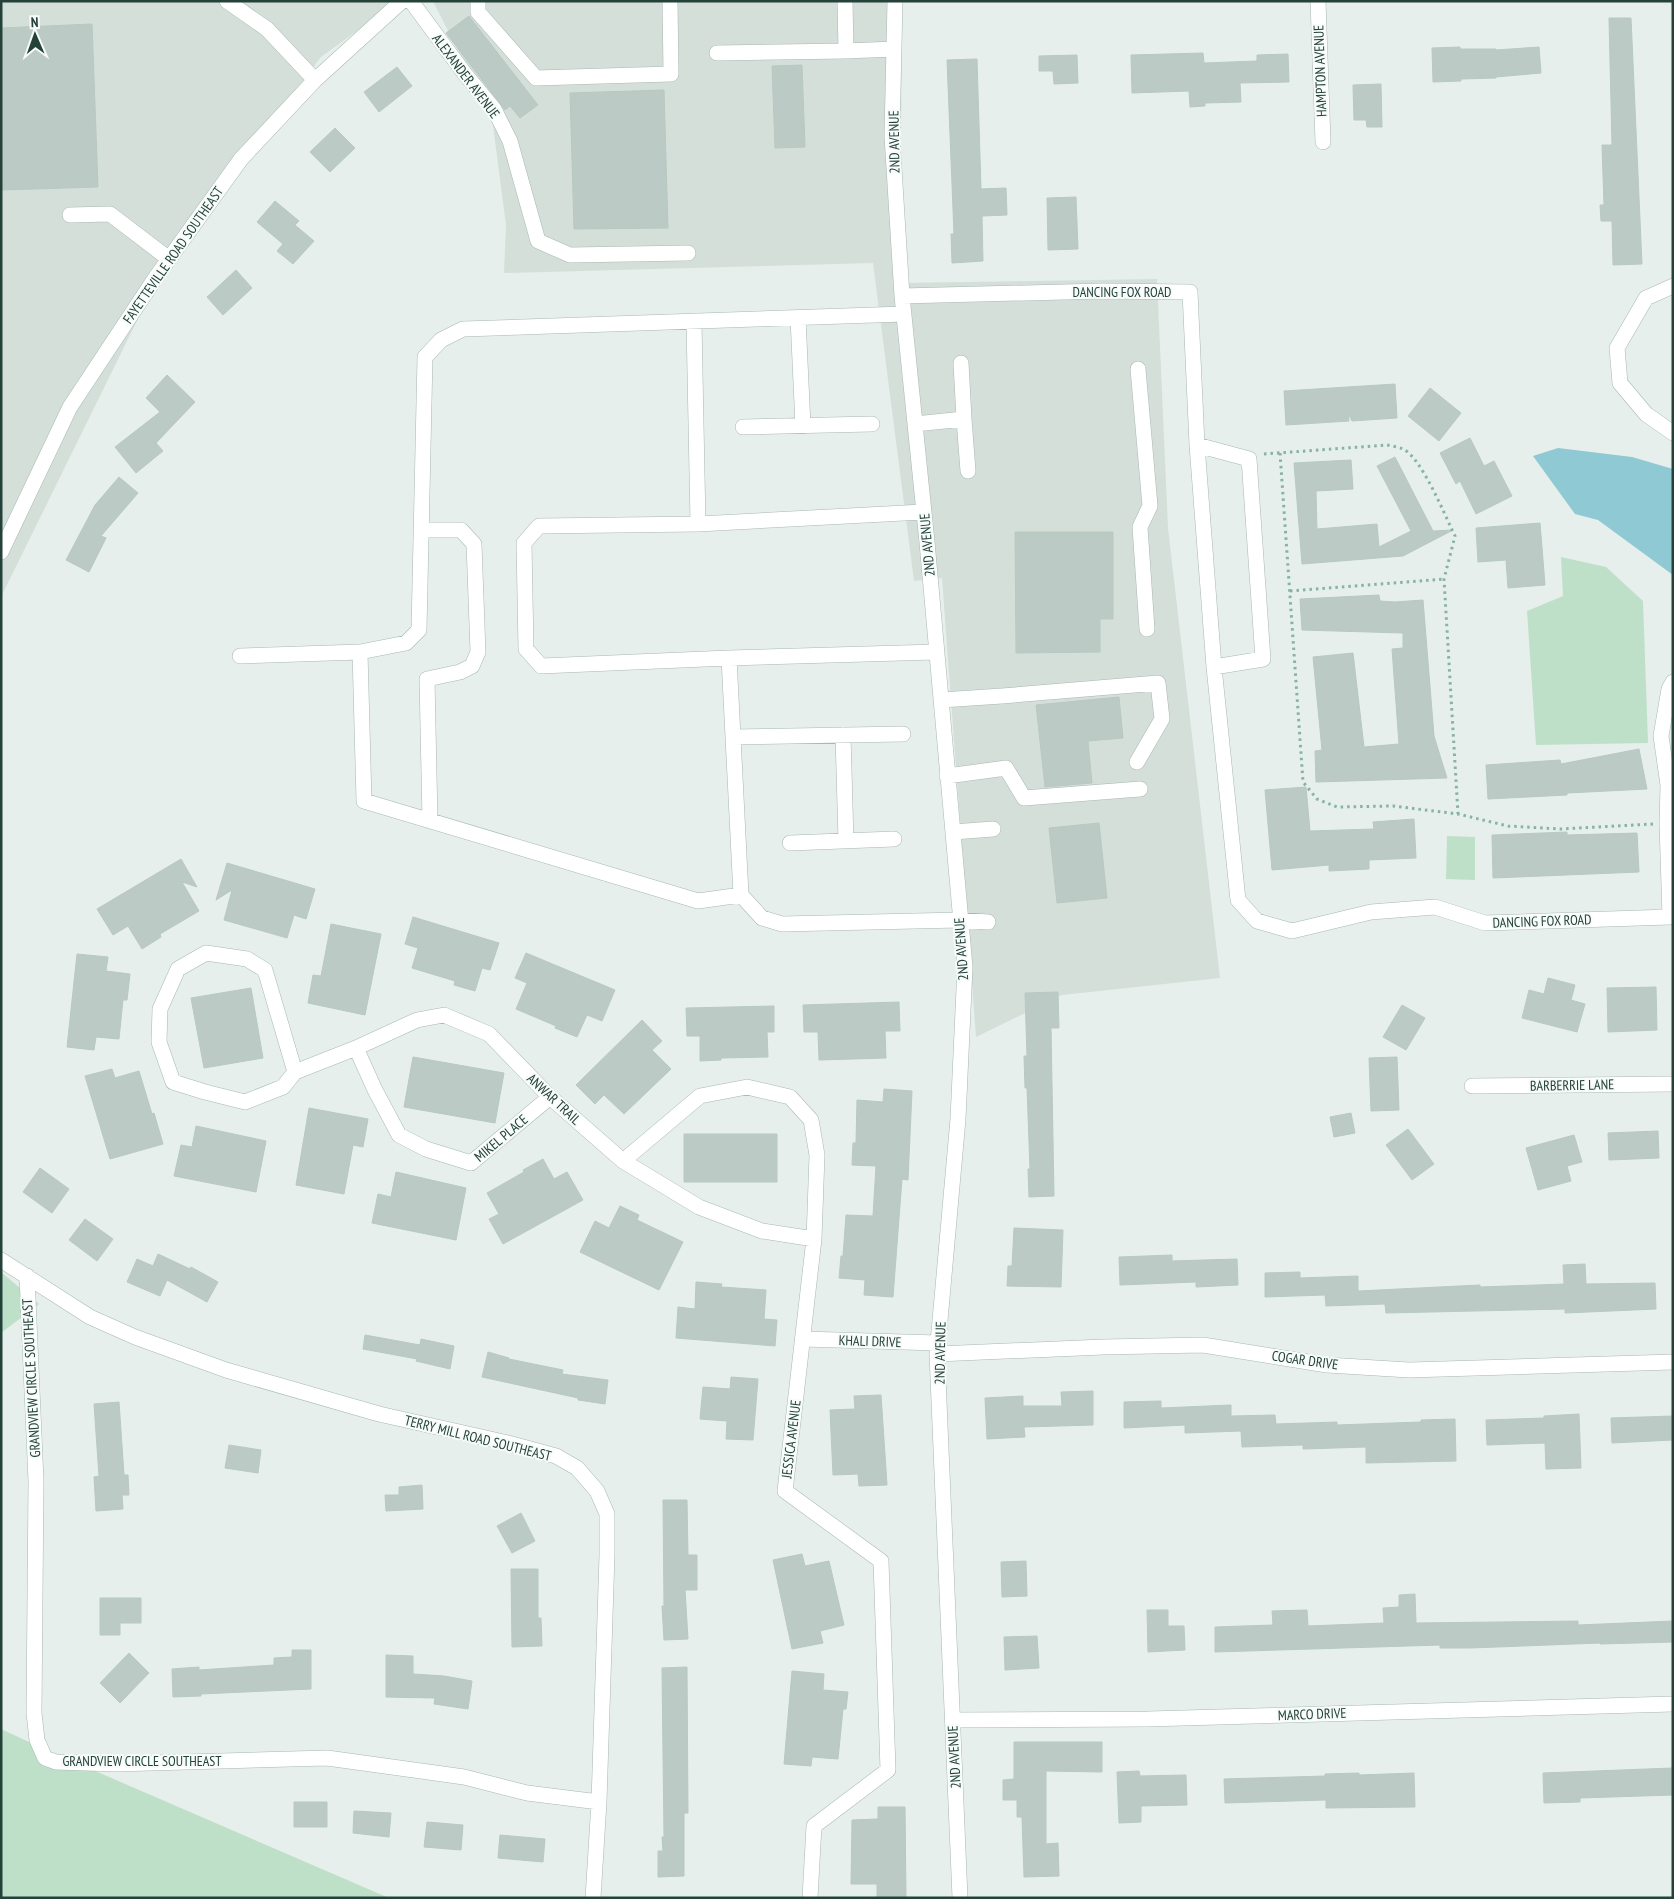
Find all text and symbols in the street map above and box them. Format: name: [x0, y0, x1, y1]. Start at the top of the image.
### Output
north arrow: [10, 10, 60, 60]
text: N: [30, 13, 39, 31]
street label: HAMPTON AVENUE: [1309, 25, 1331, 117]
street label: ALEXANDER AVENUE: [428, 30, 504, 122]
street label: 2ND AVENUE: [884, 110, 904, 174]
street label: FAYETTEVILLE ROAD SOUTHEAST: [119, 182, 228, 327]
street label: DANCING FOX ROAD: [1073, 283, 1171, 301]
street label: 2ND AVENUE: [915, 513, 939, 577]
street label: DANCING FOX ROAD: [1492, 910, 1592, 932]
street label: 2ND AVENUE: [950, 917, 972, 981]
street label: ANWAR TRAIL: [523, 1069, 585, 1129]
street label: BARBERRIE LANE: [1530, 1075, 1614, 1095]
street label: MIKEL PLACE: [471, 1110, 531, 1166]
street label: GRANDVIEW CIRCLE SOUTHEAST: [18, 1297, 44, 1458]
street label: 2ND AVENUE: [930, 1321, 950, 1385]
street label: KHALI DRIVE: [838, 1331, 902, 1351]
street label: COGAR DRIVE: [1271, 1346, 1339, 1374]
street label: JESSICA AVENUE: [777, 1399, 805, 1480]
street label: TERRY MILL ROAD SOUTHEAST: [403, 1411, 554, 1465]
street label: MARCO DRIVE: [1277, 1704, 1347, 1724]
street label: 2ND AVENUE: [943, 1725, 965, 1789]
street label: GRANDVIEW CIRCLE SOUTHEAST: [62, 1752, 222, 1770]

